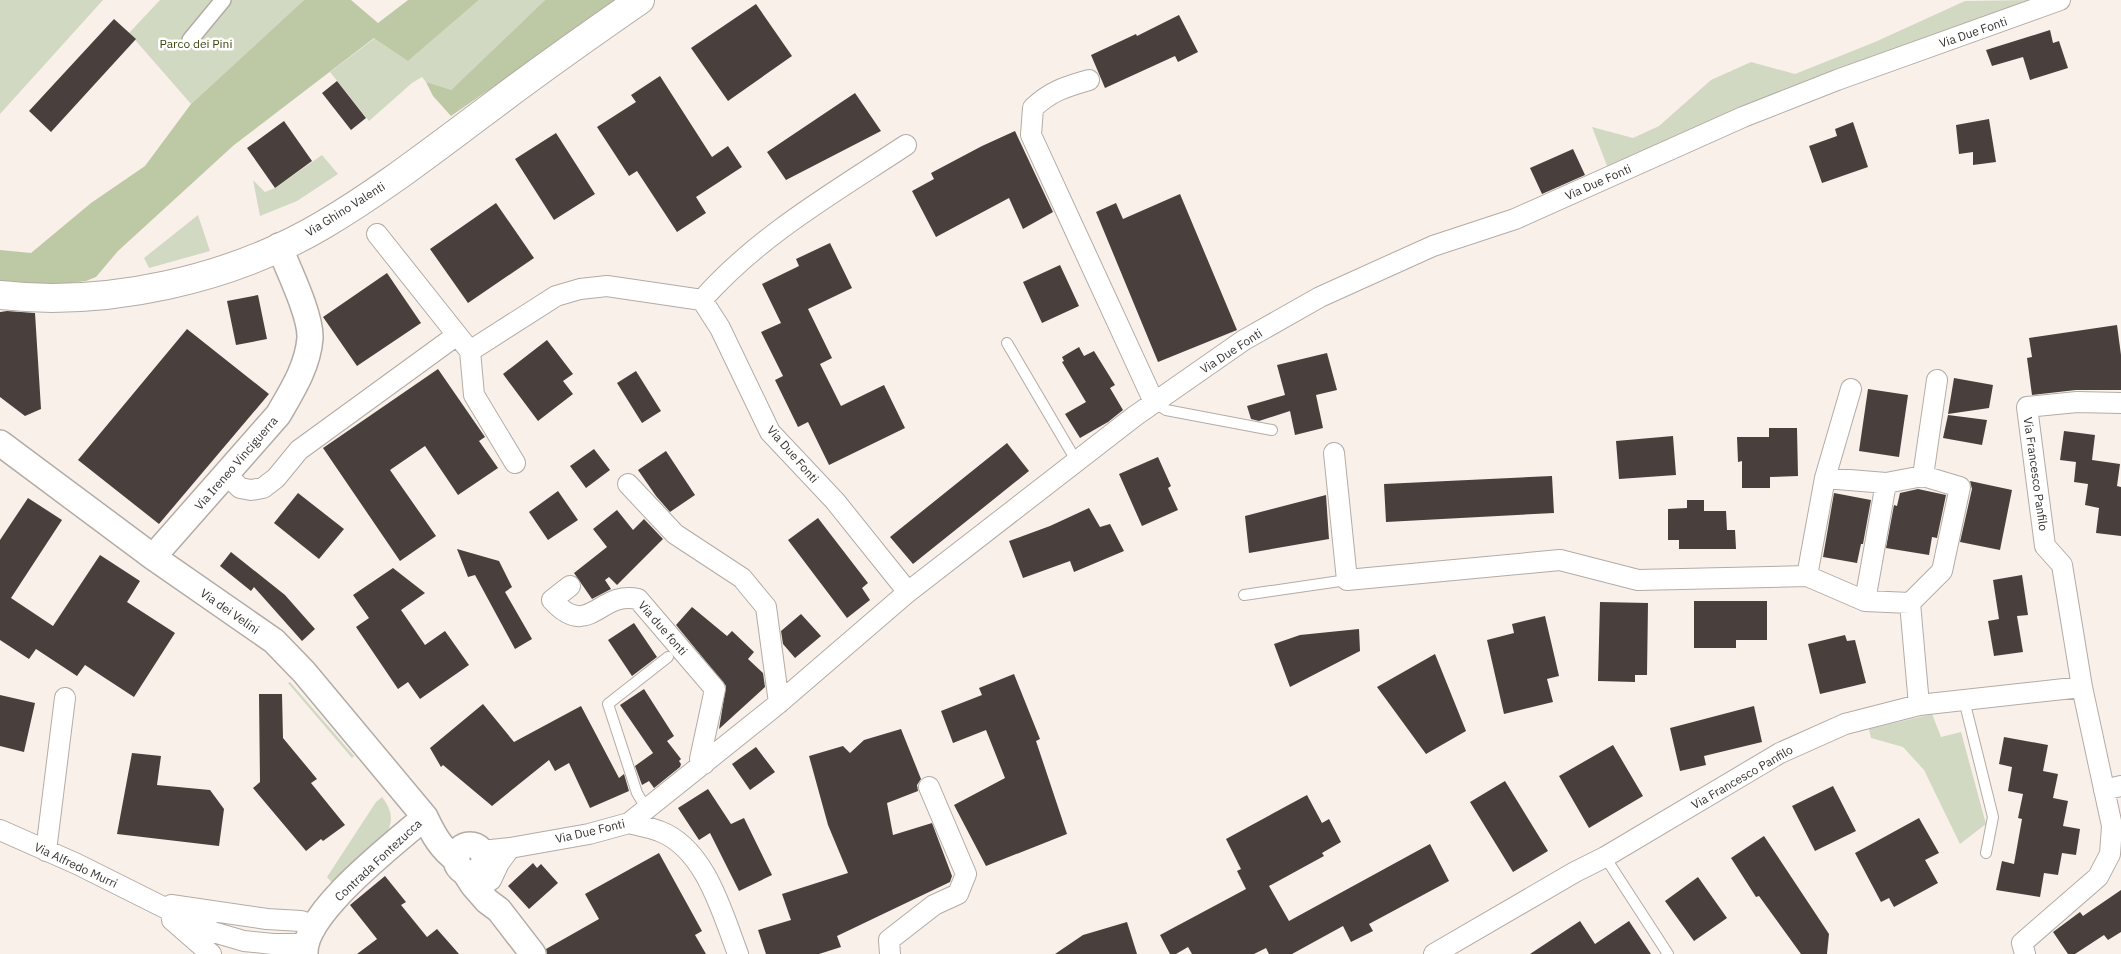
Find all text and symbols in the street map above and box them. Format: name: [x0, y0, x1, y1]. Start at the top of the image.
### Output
street label: Via Due Fonti: [1937, 13, 2009, 51]
park label: Parco dei Pini: [160, 36, 232, 51]
street label: Via Due Fonti: [1563, 161, 1633, 203]
street label: Via Ghino Valenti: [302, 178, 388, 240]
street label: Via Due Fonti: [1197, 325, 1265, 377]
street label: Via Ireneo Vinciguerra: [191, 413, 281, 513]
street label: Via Francesco Panfilo: [2021, 416, 2051, 532]
street label: Via Due Fonti: [764, 422, 822, 486]
street label: Via dei Velini: [198, 585, 262, 637]
street label: Via due fonti: [635, 598, 691, 658]
street label: Via Francesco Panfilo: [1689, 742, 1796, 812]
street label: Contrada Fontezucca: [331, 815, 425, 904]
street label: Via Due Fonti: [554, 816, 626, 846]
street label: Via Alfredo Murri: [32, 839, 120, 891]

